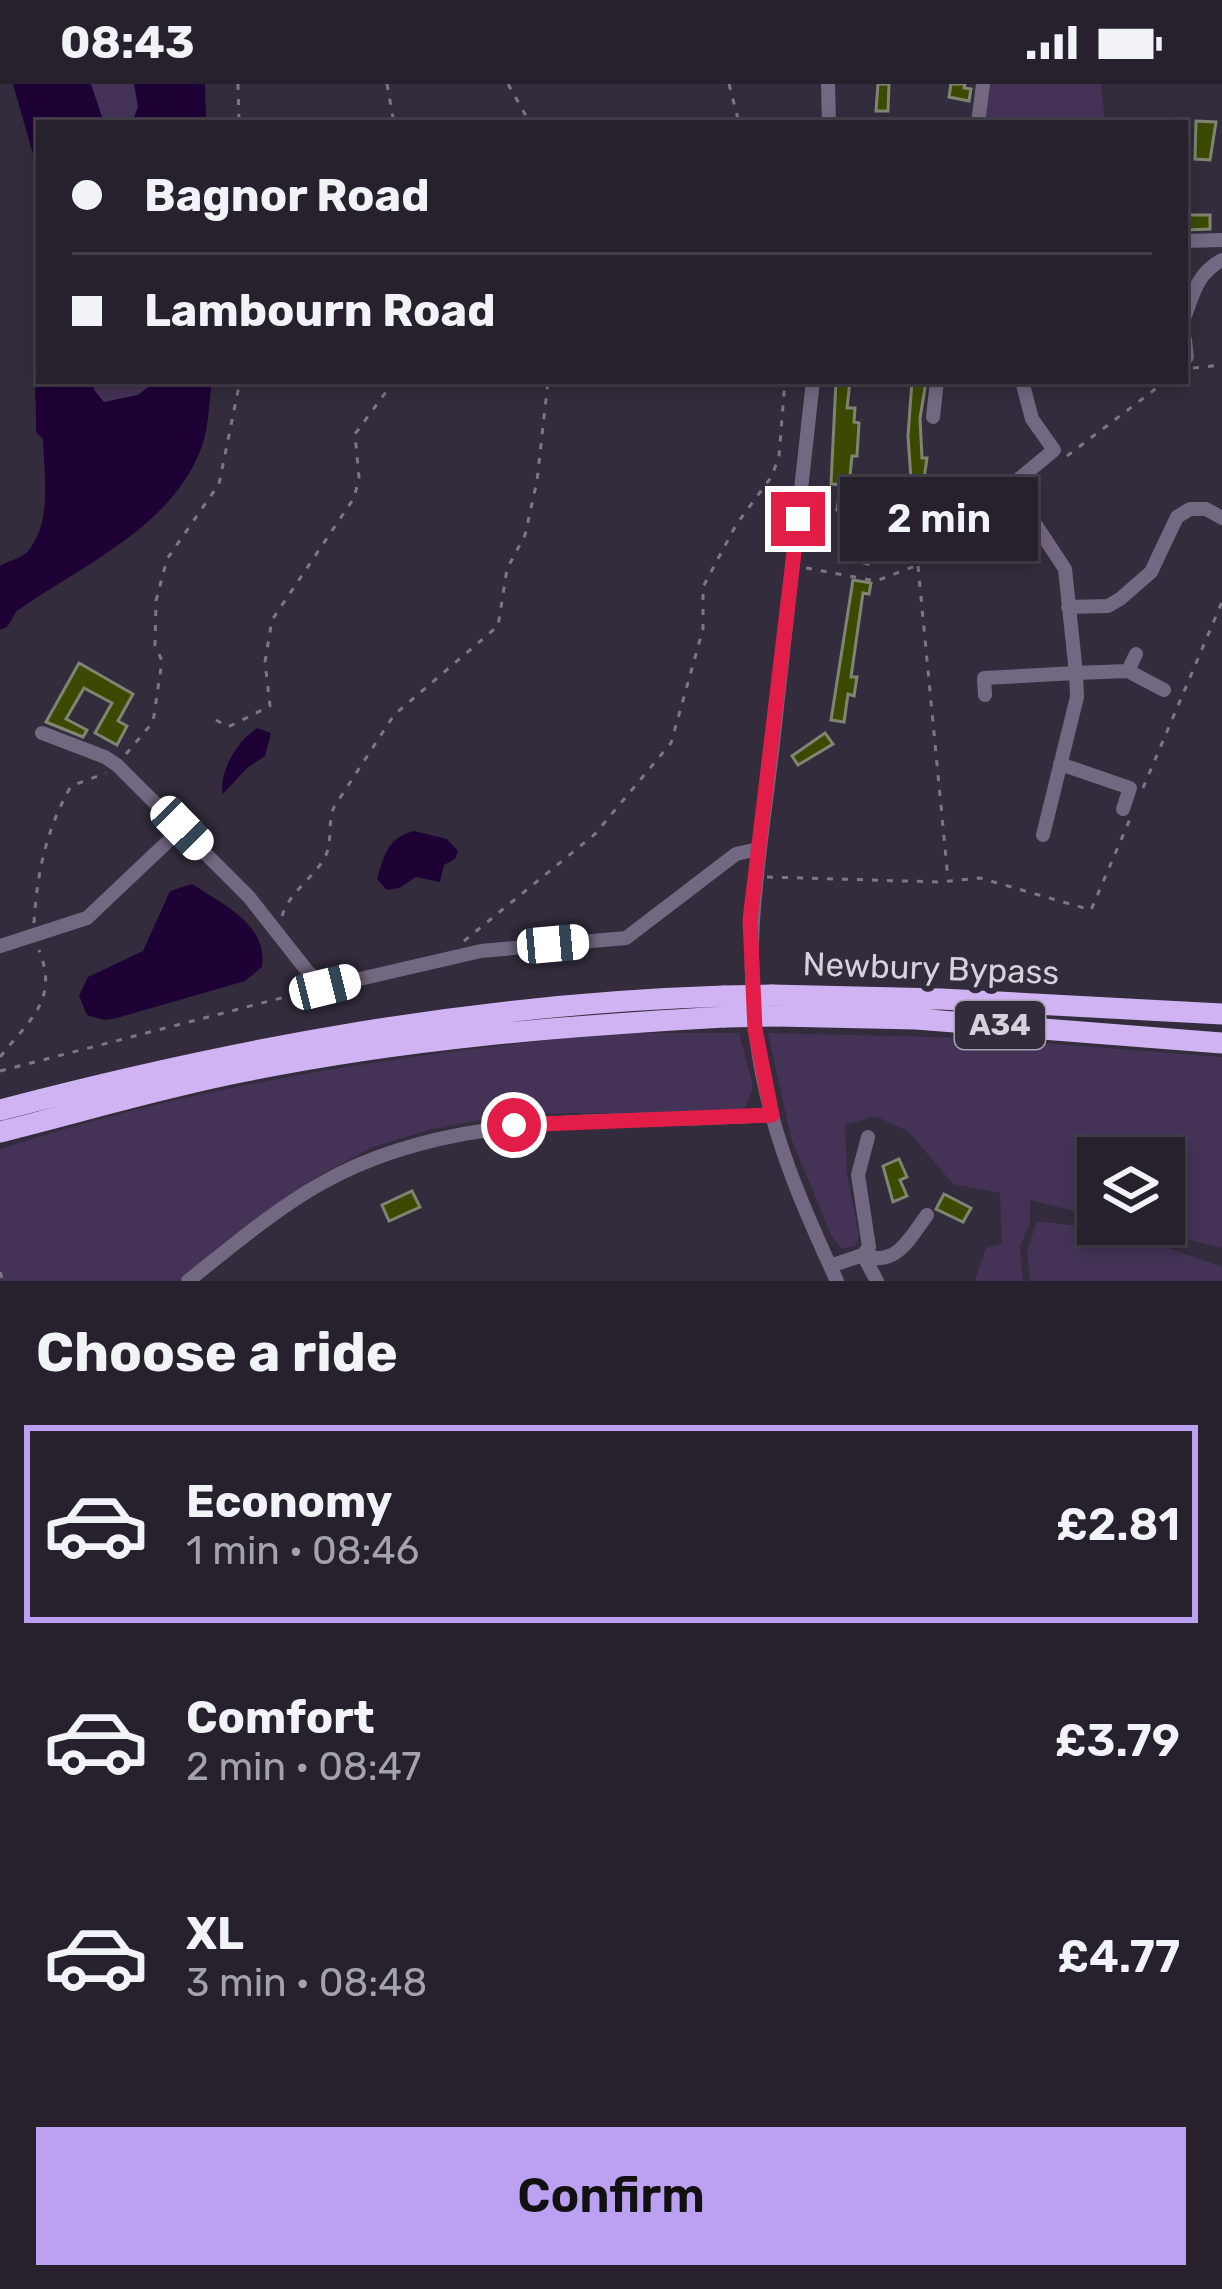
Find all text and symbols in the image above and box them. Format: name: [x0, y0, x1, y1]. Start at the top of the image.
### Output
text: 08:43: [60, 16, 195, 69]
text: Bagnor Road: [144, 169, 430, 222]
text: Lambourn Road: [144, 284, 496, 337]
callout: 2 min: [840, 477, 1038, 561]
route end: [771, 492, 825, 546]
text: 2 min: [887, 496, 991, 542]
car: [144, 790, 220, 866]
car: [516, 923, 590, 965]
street label: Newbury Bypass: [802, 944, 1060, 992]
car: [286, 961, 364, 1013]
road number: A34: [955, 1001, 1045, 1049]
route start: [487, 1098, 541, 1152]
map controls: [1077, 1137, 1185, 1245]
button: layers: [1077, 1137, 1185, 1245]
text: Choose a ride: [36, 1321, 398, 1385]
icon: car: [42, 1470, 150, 1578]
text: Economy: [186, 1475, 392, 1528]
text: £2.81: [1056, 1498, 1180, 1551]
text: 1 min · 08:46: [186, 1528, 419, 1574]
icon: car: [42, 1686, 150, 1794]
text: Comfort: [186, 1691, 375, 1744]
text: £3.79: [1055, 1714, 1180, 1767]
text: 2 min · 08:47: [186, 1744, 421, 1790]
icon: car: [42, 1902, 150, 2010]
text: XL: [186, 1907, 244, 1960]
text: £4.77: [1057, 1930, 1180, 1983]
text: 3 min · 08:48: [186, 1960, 427, 2006]
button: Confirm: [36, 2127, 1186, 2265]

